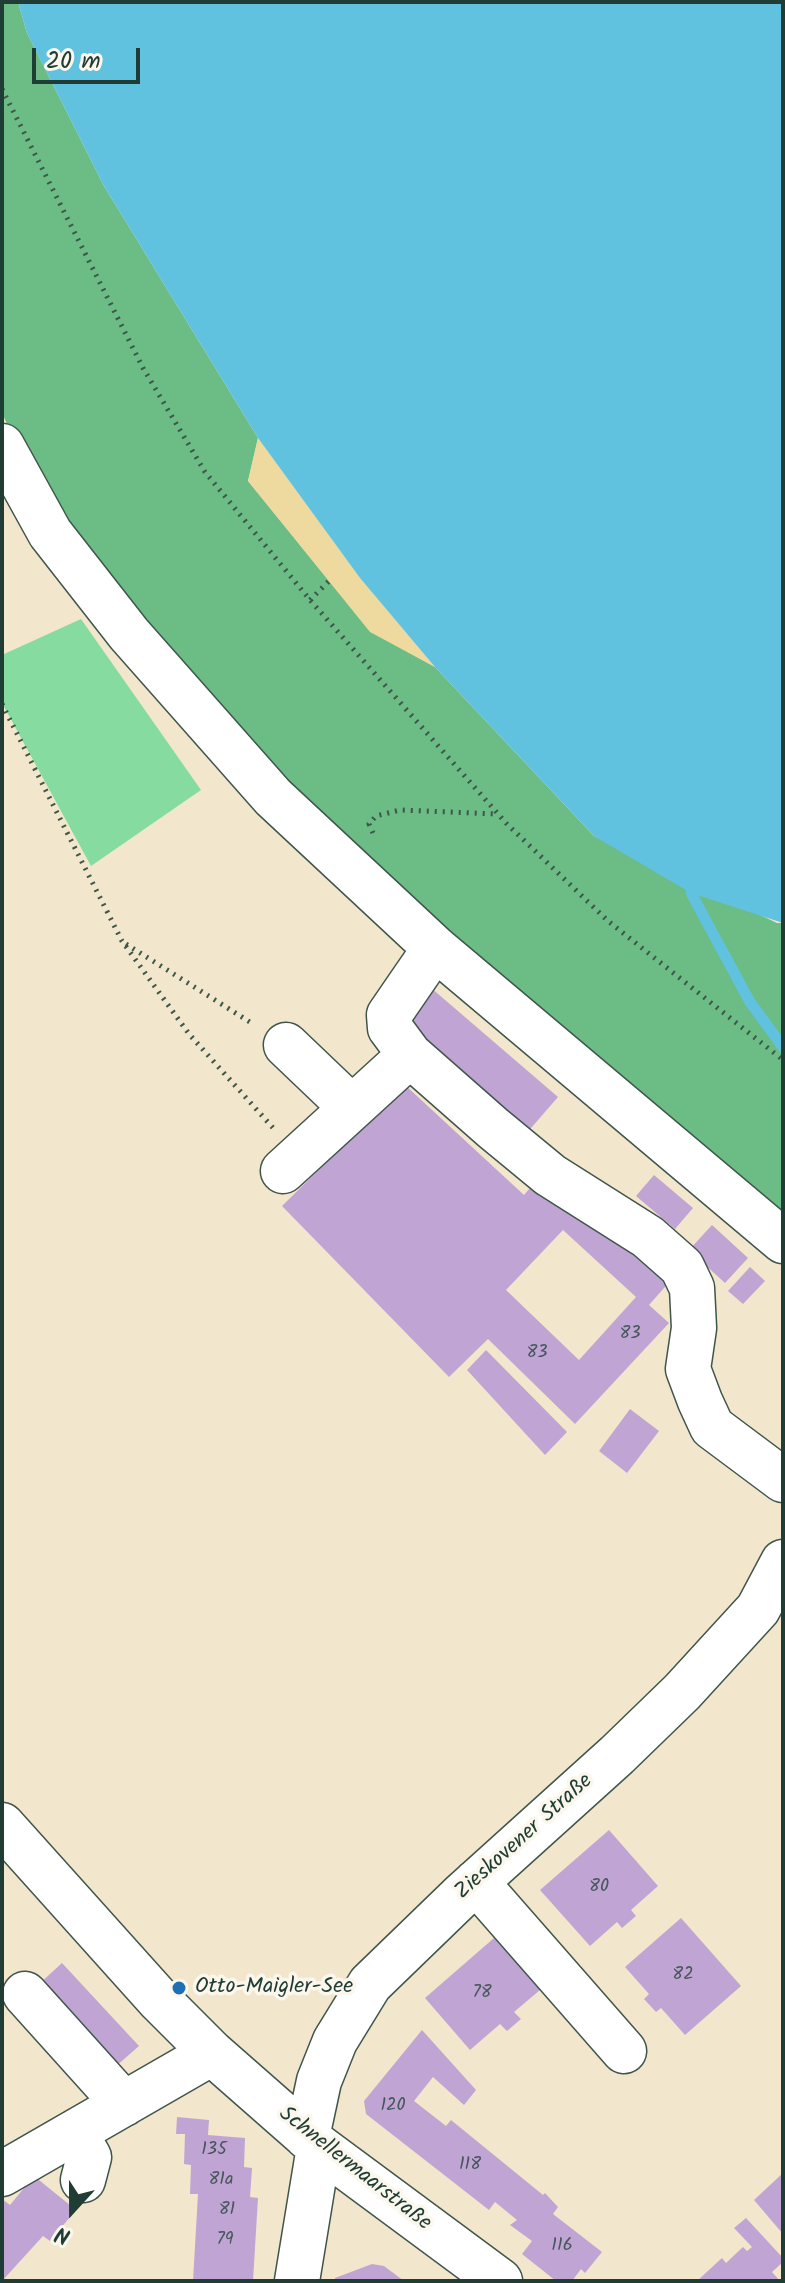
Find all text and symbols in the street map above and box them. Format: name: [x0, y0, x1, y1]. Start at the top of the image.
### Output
scale bar: [36, 32, 144, 82]
text: 20 m: [46, 42, 101, 81]
house number: 83: [619, 1324, 641, 1346]
house number: 83: [526, 1343, 548, 1365]
street label: Zieskovener Straße: [451, 1769, 599, 1907]
house number: 80: [589, 1877, 609, 1899]
house number: 82: [672, 1965, 694, 1987]
place label: Otto-Maigler-See: [195, 1975, 353, 2001]
marker: Otto-Maigler-See: [170, 1979, 188, 1997]
house number: 78: [472, 1983, 492, 2005]
house number: 120: [380, 2096, 406, 2118]
street label: Schnellermaarstraße: [272, 2102, 436, 2238]
house number: 135: [201, 2140, 227, 2162]
house number: 118: [459, 2155, 481, 2177]
house number: 81a: [209, 2170, 233, 2192]
north arrow: [32, 2171, 112, 2251]
house number: 81: [219, 2200, 235, 2222]
text: N: [50, 2215, 76, 2253]
house number: 79: [216, 2230, 234, 2252]
house number: 116: [551, 2236, 573, 2258]

